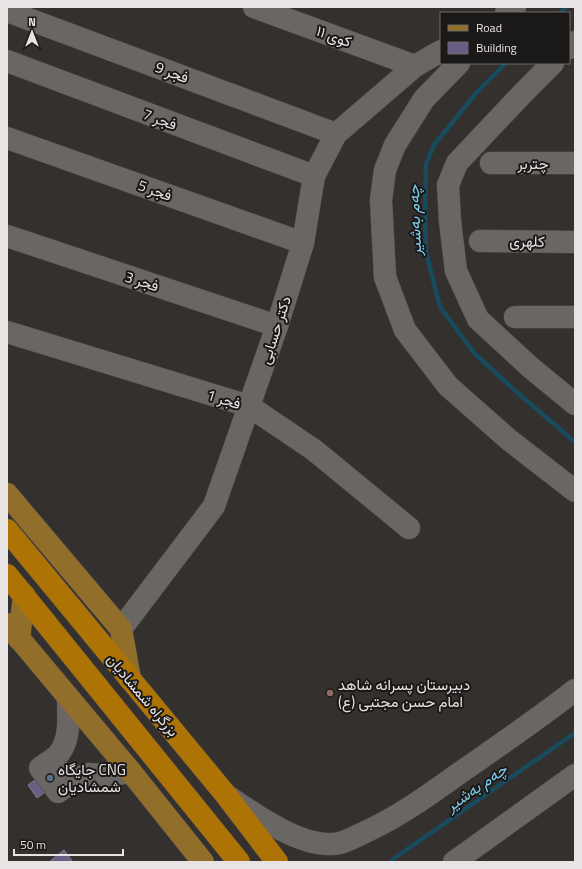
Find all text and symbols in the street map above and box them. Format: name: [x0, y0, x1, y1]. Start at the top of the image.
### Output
north arrow: [12, 12, 52, 52]
legend: [440, 12, 570, 64]
text: N: [28, 14, 36, 30]
text: Road: [476, 18, 502, 37]
street label: کوی ۱۱: [313, 19, 355, 53]
text: Building: [476, 38, 517, 57]
street label: فجر 9: [152, 55, 192, 89]
street label: فجر 7: [140, 102, 180, 136]
street label: چتربر: [516, 152, 549, 175]
street label: فجر 5: [135, 173, 175, 207]
water label: چەم بەشیر: [401, 183, 427, 257]
street label: کلهری: [509, 229, 545, 253]
street label: فجر 3: [122, 265, 162, 297]
street label: دکتر حسابی: [253, 293, 297, 367]
street label: فجر 1: [204, 383, 244, 415]
street label: بزرگراه شمشادیان: [101, 649, 185, 741]
place label: دبیرستان پسرانه شاهد امام حسن مجتبی (ع): [338, 673, 470, 713]
marker: دبیرستان پسرانه شاهد امام حسن مجتبی (ع): [325, 688, 335, 698]
water label: چەم بەشیر: [440, 756, 513, 818]
place label: جایگاه CNG شمشادیان: [58, 758, 126, 798]
marker: جایگاه CNG شمشادیان: [45, 773, 55, 783]
scale bar: [14, 831, 123, 857]
text: 50 m: [20, 835, 46, 854]

